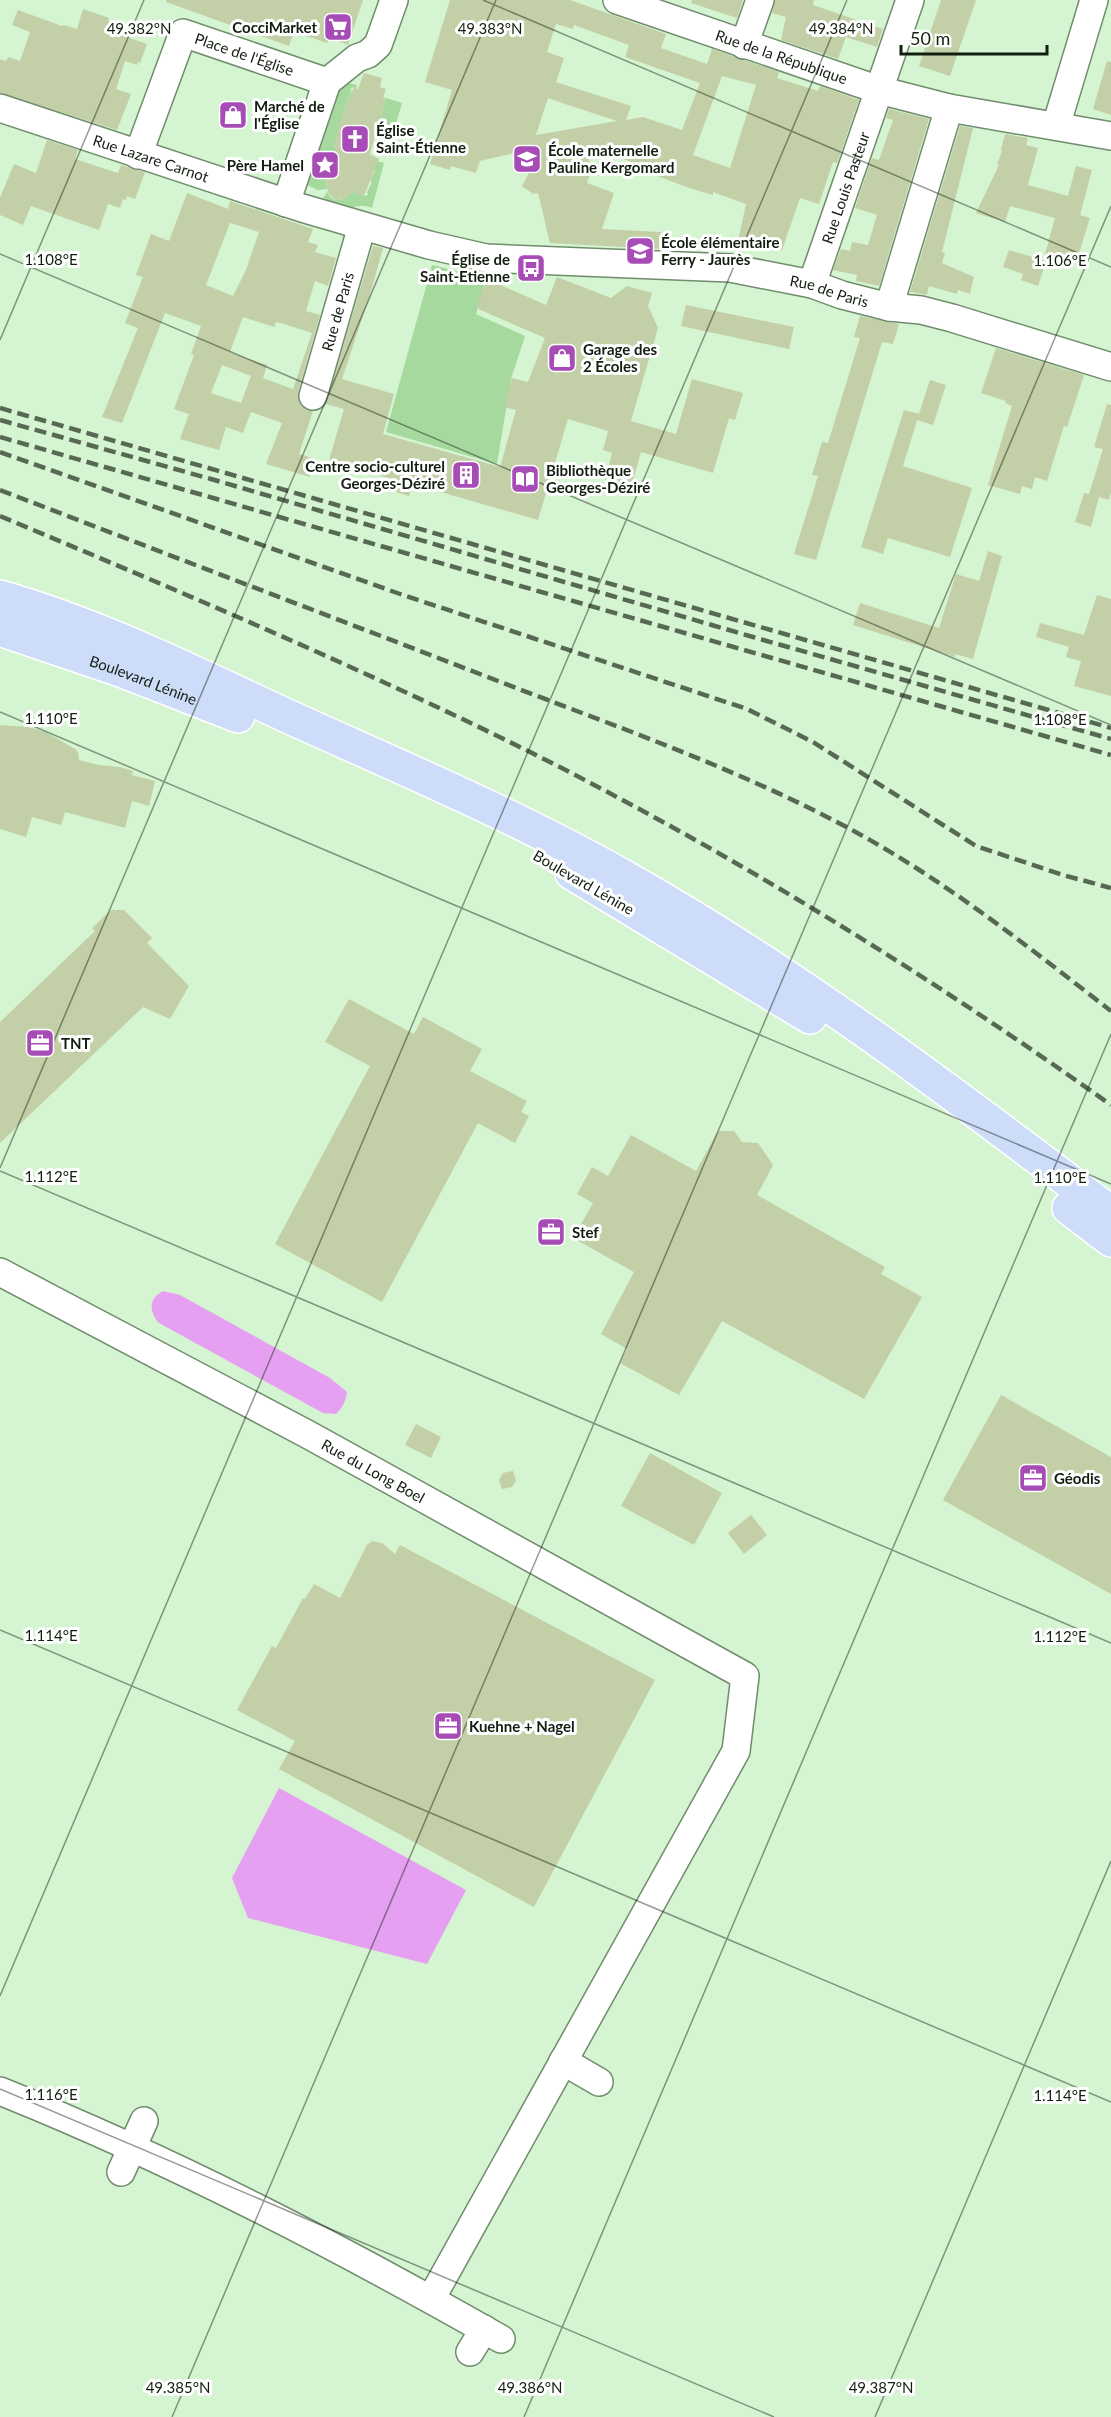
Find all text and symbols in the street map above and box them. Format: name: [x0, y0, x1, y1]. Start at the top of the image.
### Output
supermarket icon: CocciMarket: [322, 11, 354, 43]
place label: CocciMarket: [232, 18, 317, 36]
scale bar: [901, 18, 1046, 56]
text: 49.382°N: [107, 19, 171, 37]
text: 49.383°N: [458, 19, 522, 37]
text: 49.384°N: [809, 19, 873, 37]
street label: Rue de la République: [713, 26, 850, 88]
text: 50 m: [910, 27, 950, 49]
street label: Place de l'Église: [193, 29, 296, 79]
place label: Marché de l'Église: [254, 97, 325, 132]
shop icon: Marché de l'Église: [217, 99, 249, 131]
place label: Église Saint-Étienne: [376, 121, 466, 156]
church icon: Église Saint-Étienne: [339, 123, 371, 155]
street label: Rue Louis Pasteur: [818, 129, 873, 246]
street label: Rue Lazare Carnot: [91, 130, 212, 186]
place label: École maternelle Pauline Kergomard: [548, 141, 675, 176]
school or university icon: École maternelle Pauline Kergomard: [511, 143, 543, 175]
place icon: Père Hamel: [309, 149, 341, 181]
place label: Père Hamel: [227, 156, 304, 174]
place label: École élémentaire Ferry - Jaurès: [661, 233, 779, 268]
school or university icon: École élémentaire Ferry - Jaurès: [624, 235, 656, 267]
text: 1.108°E: [24, 250, 78, 268]
place label: Église de Saint-Etienne: [420, 250, 510, 285]
text: 1.106°E: [1033, 251, 1087, 269]
bus stop icon: Église de Saint-Etienne: [515, 252, 547, 284]
street label: Rue de Paris: [317, 270, 357, 353]
street label: Rue de Paris: [788, 271, 870, 310]
place label: Garage des 2 Écoles: [583, 340, 658, 375]
shop icon: Garage des 2 Écoles: [546, 342, 578, 374]
place label: Centre socio-culturel Georges-Déziré: [305, 457, 445, 492]
building icon: Centre socio-culturel Georges-Déziré: [450, 459, 482, 491]
place label: Bibliothèque Georges-Déziré: [546, 461, 650, 496]
library icon: Bibliothèque Georges-Déziré: [509, 463, 541, 495]
street label: Boulevard Lénine: [87, 651, 200, 708]
text: 1.110°E: [24, 709, 78, 727]
text: 1.108°E: [1033, 710, 1087, 728]
street label: Boulevard Lénine: [530, 846, 638, 918]
office icon: TNT: [24, 1027, 56, 1059]
place label: TNT: [61, 1034, 91, 1052]
text: 1.112°E: [24, 1167, 78, 1185]
text: 1.110°E: [1033, 1168, 1087, 1186]
office icon: Stef: [535, 1216, 567, 1248]
place label: Stef: [572, 1223, 599, 1241]
street label: Rue du Long Boel: [319, 1435, 428, 1506]
office icon: Géodis: [1017, 1462, 1049, 1494]
place label: Géodis: [1054, 1469, 1101, 1487]
text: 1.114°E: [24, 1626, 78, 1644]
text: 1.112°E: [1033, 1627, 1087, 1645]
office icon: Kuehne + Nagel: [432, 1710, 464, 1742]
place label: Kuehne + Nagel: [469, 1717, 575, 1735]
text: 1.116°E: [24, 2085, 78, 2103]
text: 1.114°E: [1033, 2086, 1087, 2104]
text: 49.385°N: [146, 2378, 210, 2396]
text: 49.386°N: [498, 2378, 562, 2396]
text: 49.387°N: [849, 2378, 913, 2396]

